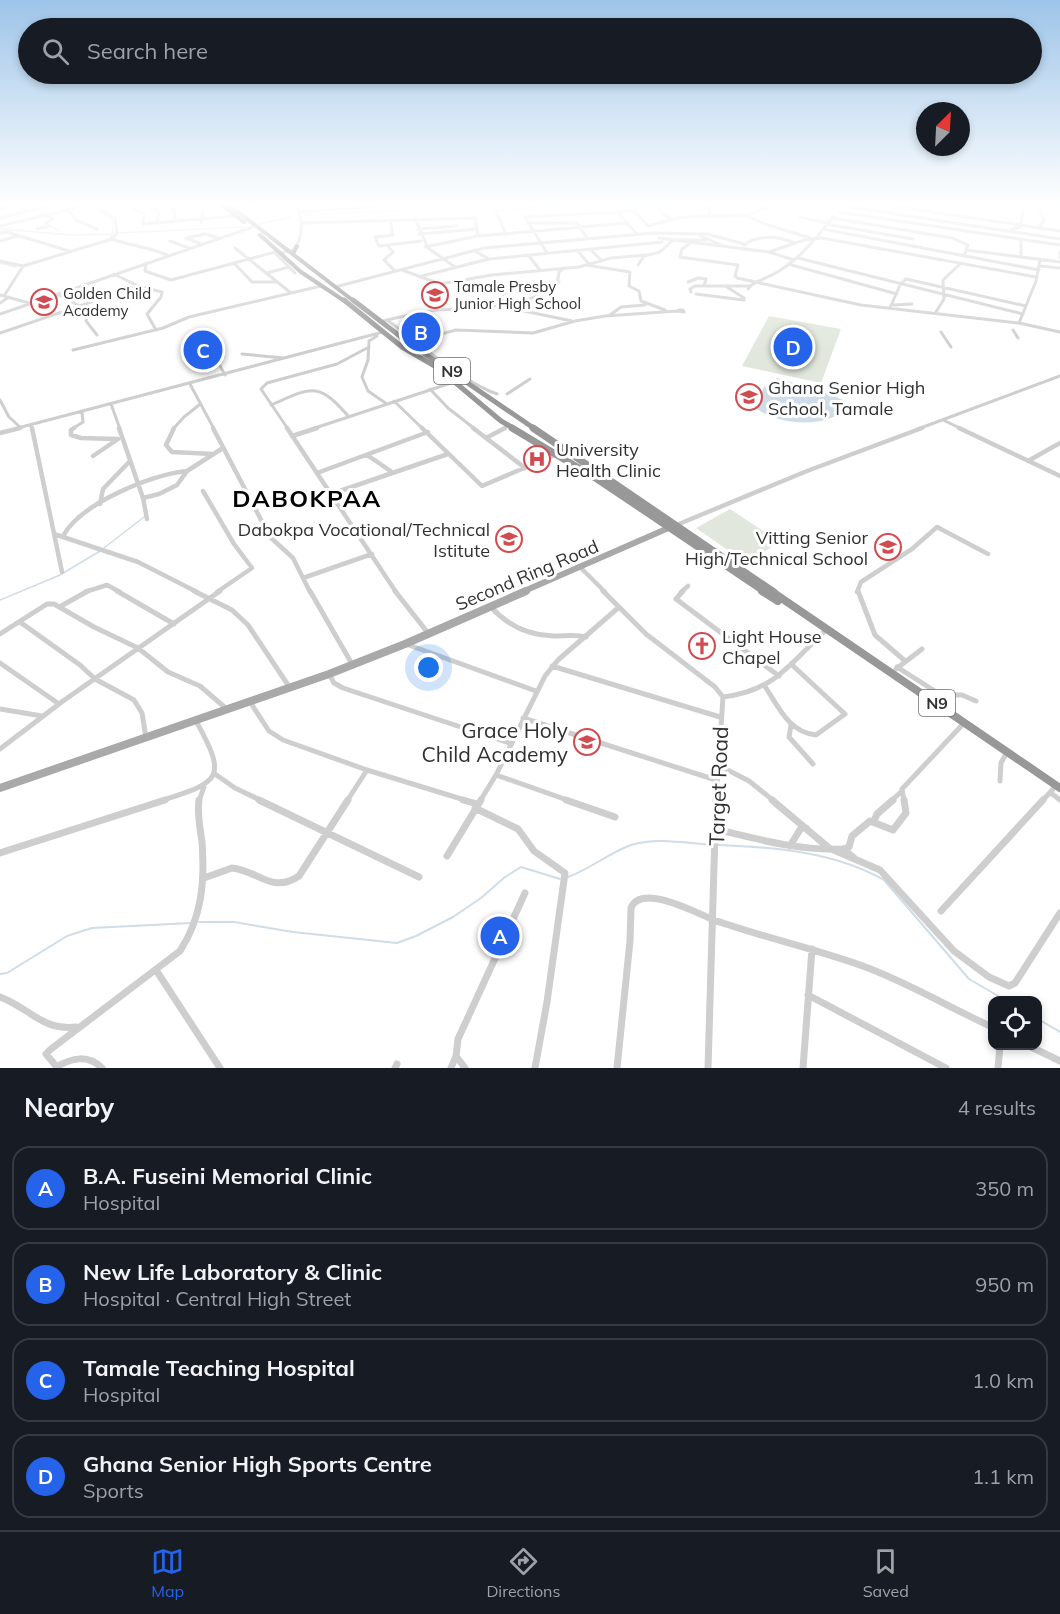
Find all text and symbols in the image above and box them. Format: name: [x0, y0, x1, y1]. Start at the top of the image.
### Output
search box: [18, 18, 1042, 84]
icon: search: [39, 35, 72, 68]
text: Search here: [87, 37, 208, 65]
north arrow: [916, 102, 970, 156]
place label: Tamale Presby Junior High School: [454, 277, 581, 313]
school or university icon: Tamale Presby Junior High School: [420, 280, 450, 310]
place label: Golden Child Academy: [63, 284, 151, 320]
school or university icon: Golden Child Academy: [29, 287, 59, 317]
pin: B: [402, 310, 440, 354]
pin: D: [774, 324, 812, 370]
pin: C: [184, 328, 222, 372]
road number: N9: [434, 358, 470, 384]
place label: Ghana Senior High School, Tamale: [768, 376, 925, 420]
school or university icon: Ghana Senior High School, Tamale: [734, 382, 764, 412]
place label: University Health Clinic: [556, 438, 661, 482]
hospital icon: University Health Clinic: [522, 444, 552, 474]
district label: DABOKPAA: [232, 483, 382, 513]
place label: Dabokpa Vocational/Technical Istitute: [238, 518, 490, 562]
school or university icon: Dabokpa Vocational/Technical Istitute: [494, 524, 524, 554]
place label: Vitting Senior High/Technical School: [685, 526, 868, 570]
school or university icon: Vitting Senior High/Technical School: [873, 532, 903, 562]
street label: Second Ring Road: [452, 535, 602, 615]
place label: Light House Chapel: [722, 625, 822, 669]
church icon: Light House Chapel: [687, 631, 717, 661]
your location: [414, 653, 443, 682]
road number: N9: [919, 690, 955, 716]
place label: Grace Holy Child Academy: [422, 717, 568, 767]
street label: Target Road: [703, 726, 733, 846]
school or university icon: Grace Holy Child Academy: [572, 727, 602, 757]
pin: A: [480, 914, 520, 958]
map controls: [988, 996, 1042, 1050]
button: locate: [988, 996, 1042, 1050]
text: Nearby: [24, 1091, 114, 1124]
text: 4 results: [958, 1095, 1036, 1120]
text: B.A. Fuseini Memorial Clinic: [83, 1162, 372, 1190]
text: A: [38, 1176, 53, 1201]
text: 350 m: [975, 1176, 1034, 1201]
text: Hospital: [83, 1190, 160, 1215]
text: New Life Laboratory & Clinic: [83, 1258, 382, 1286]
text: B: [39, 1272, 52, 1297]
text: 950 m: [975, 1272, 1034, 1297]
text: Hospital · Central High Street: [83, 1286, 351, 1311]
text: Tamale Teaching Hospital: [83, 1354, 355, 1382]
text: C: [39, 1368, 52, 1393]
text: 1.0 km: [972, 1368, 1034, 1393]
text: Hospital: [83, 1382, 160, 1407]
text: Ghana Senior High Sports Centre: [83, 1450, 432, 1478]
text: D: [38, 1464, 53, 1489]
text: 1.1 km: [972, 1464, 1034, 1489]
text: Sports: [83, 1478, 144, 1503]
tab: Map: [151, 1545, 184, 1601]
tab: Directions: [486, 1545, 560, 1601]
tab: Saved: [863, 1545, 909, 1601]

